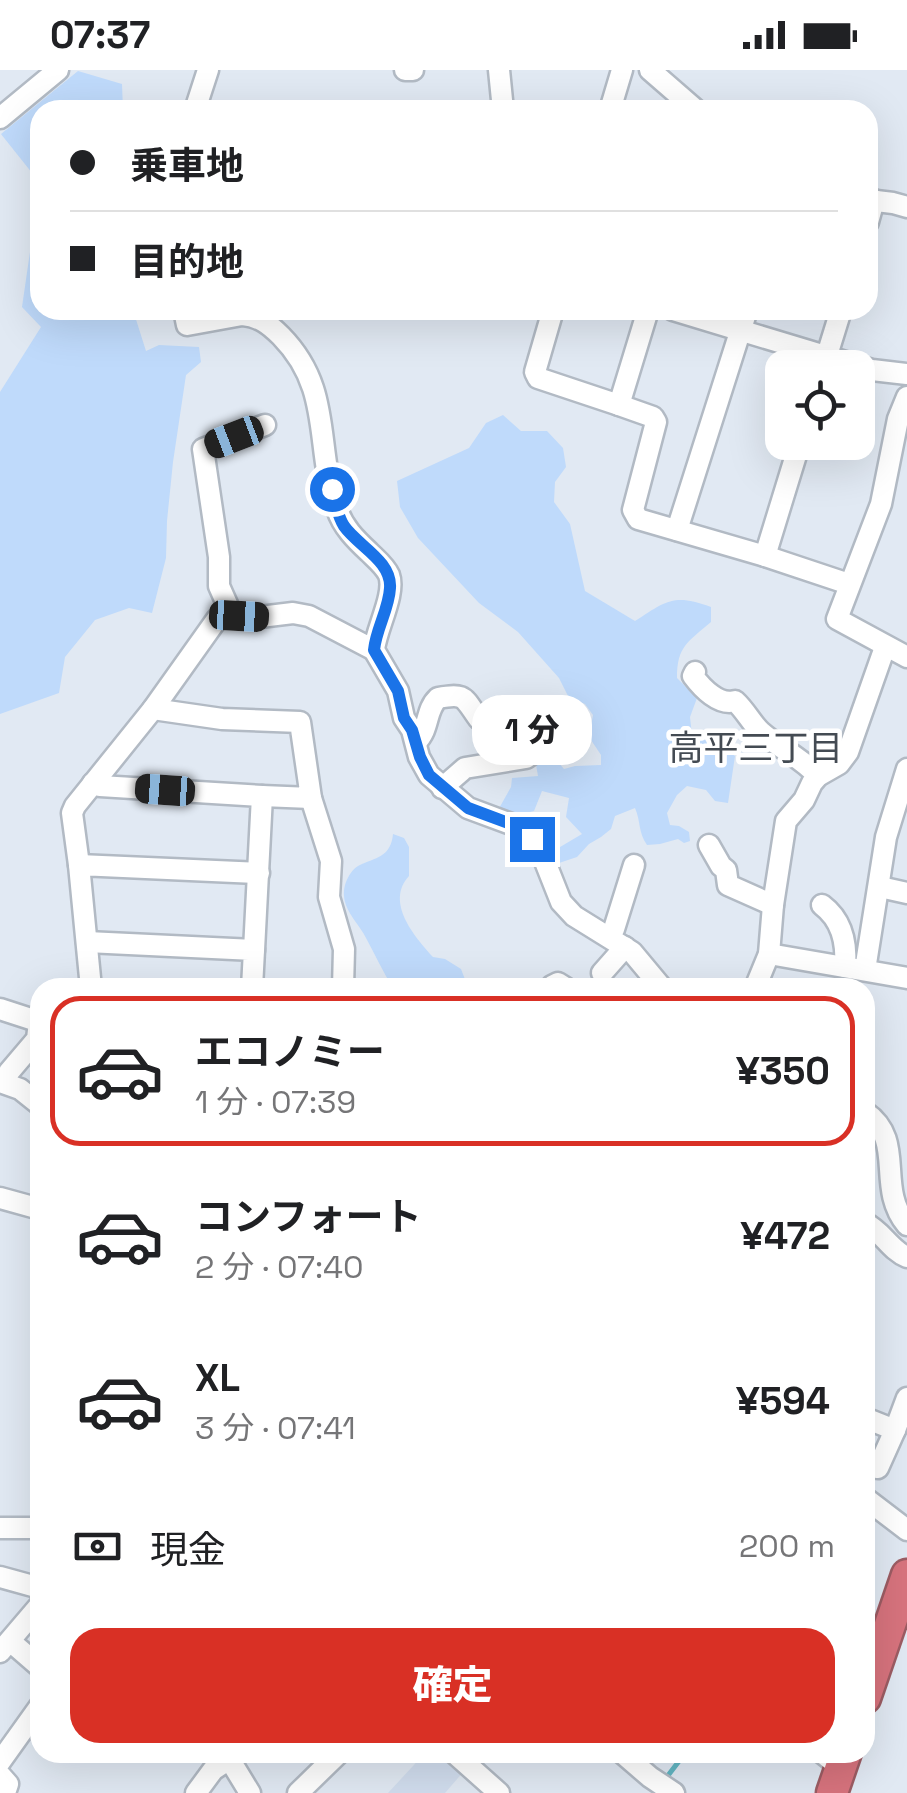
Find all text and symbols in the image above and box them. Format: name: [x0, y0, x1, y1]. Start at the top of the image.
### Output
text: 07:37: [50, 11, 150, 59]
text: 乗車地: [130, 142, 244, 190]
text: 目的地: [130, 238, 244, 286]
map controls: [765, 350, 875, 460]
button: locate: [765, 350, 875, 460]
car: [201, 412, 267, 462]
route start: [310, 467, 355, 512]
car: [208, 599, 270, 633]
callout: 1 分: [472, 694, 592, 764]
text: 1 分: [505, 710, 559, 750]
district label: 高平三丁目: [668, 726, 844, 770]
car: [134, 773, 196, 807]
route end: [510, 817, 555, 862]
icon: car: [75, 1026, 165, 1116]
text: エコノミー: [195, 1028, 385, 1076]
text: ¥350: [736, 1047, 830, 1095]
text: 1 分 · 07:39: [195, 1082, 356, 1122]
icon: car: [75, 1191, 165, 1281]
text: コンフォート: [195, 1193, 422, 1241]
text: ¥472: [740, 1212, 830, 1260]
text: 2 分 · 07:40: [195, 1247, 364, 1287]
text: XL: [195, 1354, 240, 1402]
icon: car: [75, 1356, 165, 1446]
text: ¥594: [736, 1377, 830, 1425]
text: 3 分 · 07:41: [195, 1408, 356, 1448]
icon: cash: [70, 1519, 125, 1574]
text: 現金: [150, 1526, 226, 1574]
text: 200 m: [739, 1526, 835, 1566]
button: 確定: [70, 1628, 835, 1743]

